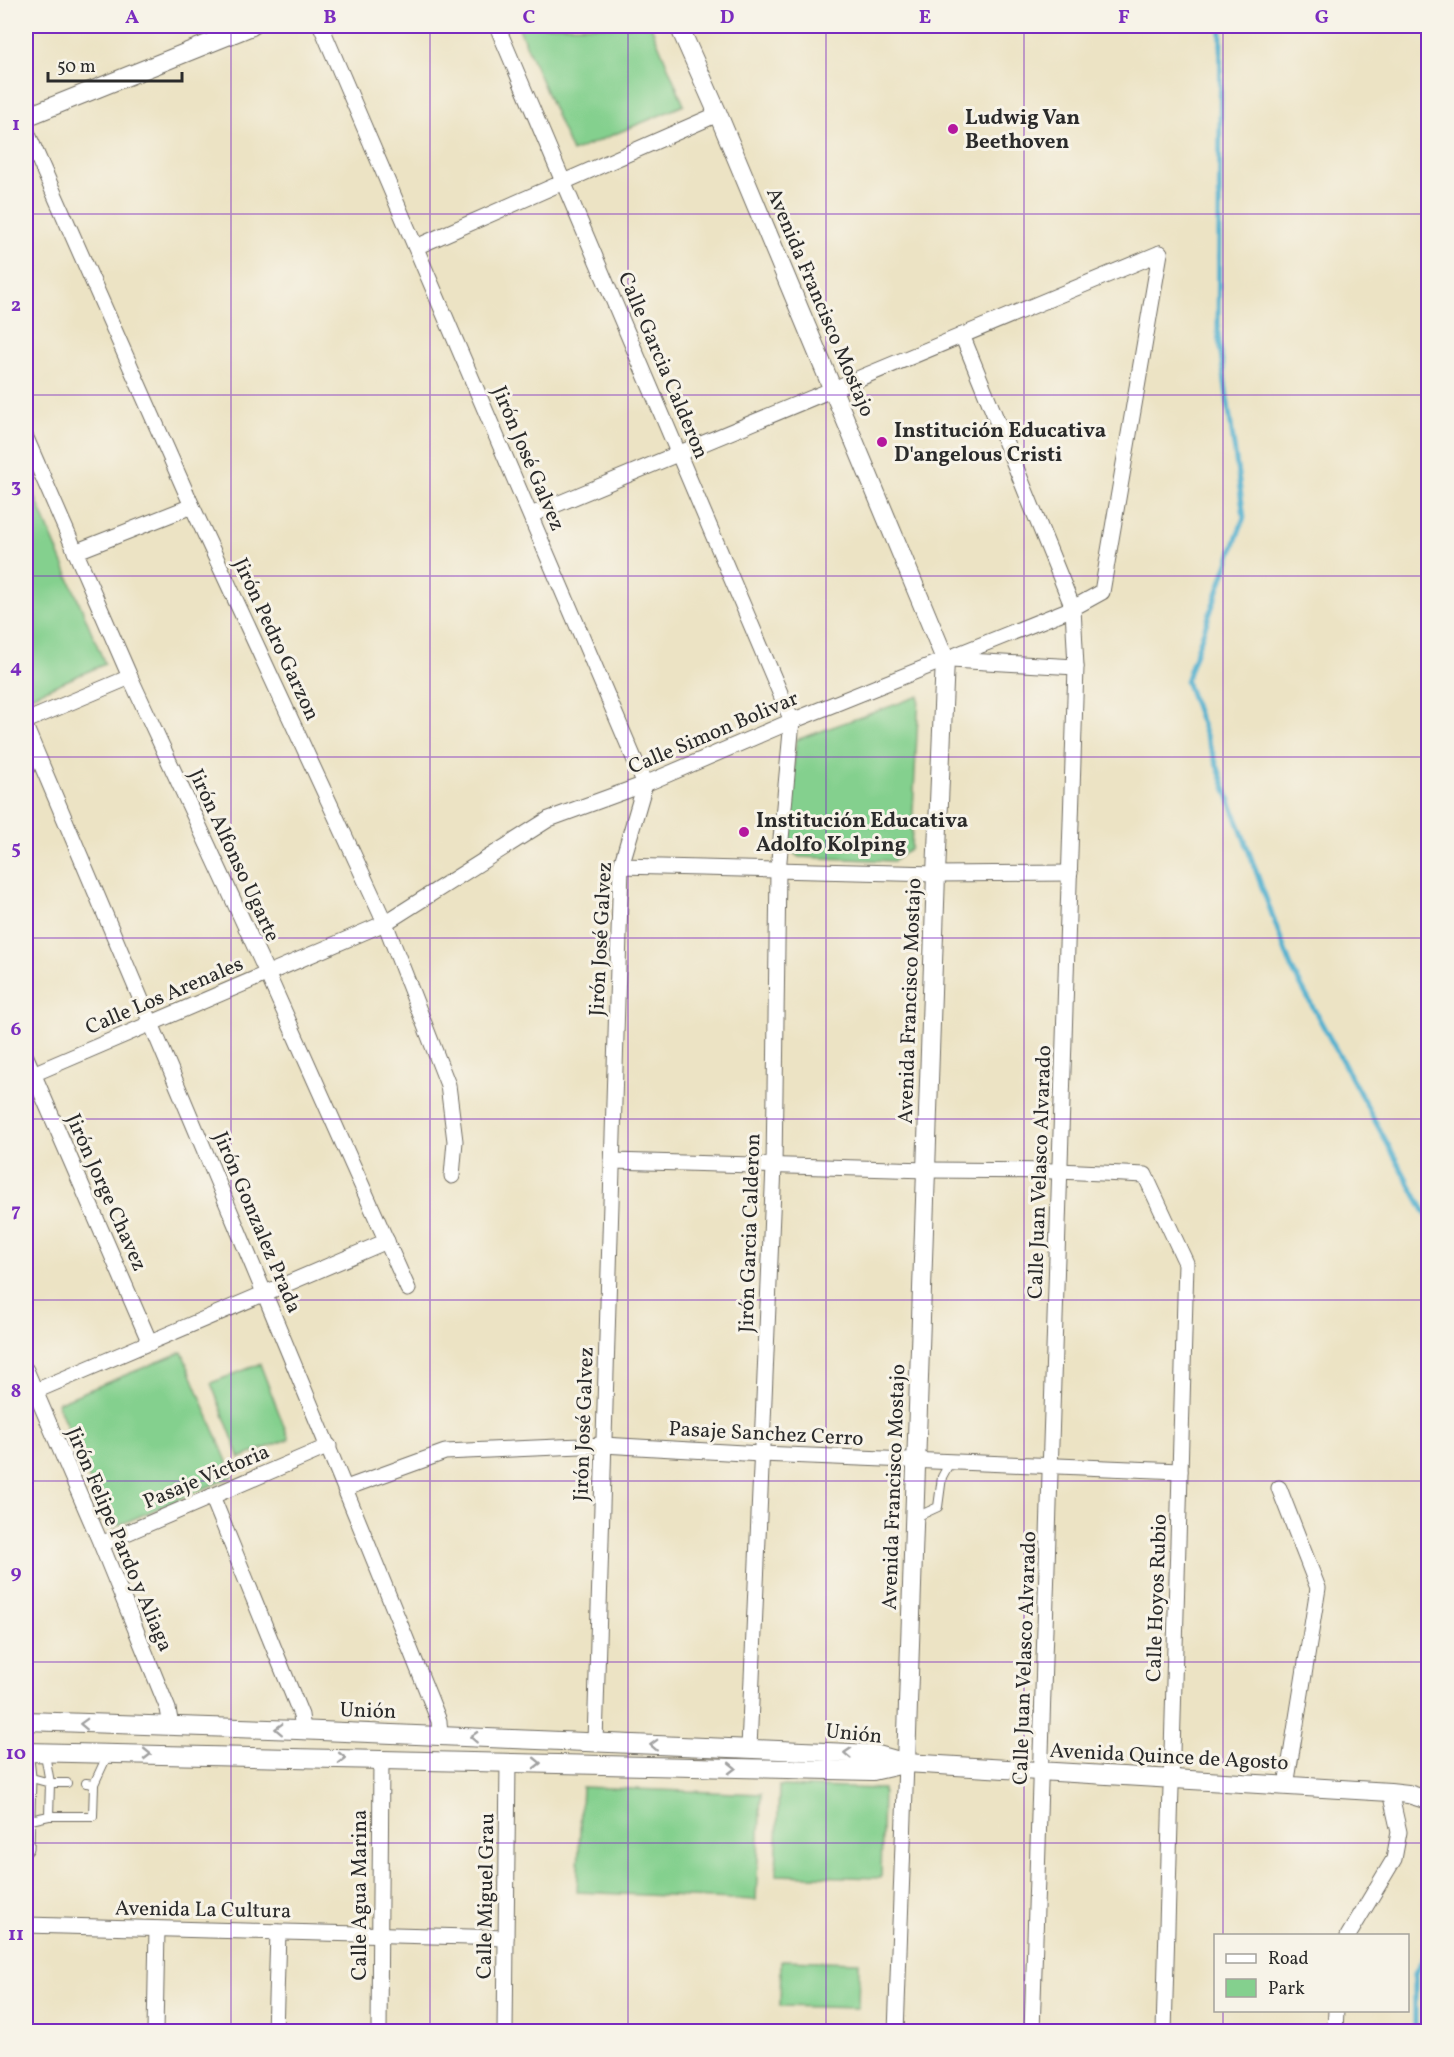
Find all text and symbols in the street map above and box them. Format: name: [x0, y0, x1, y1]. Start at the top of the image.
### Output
text: A: [125, 4, 139, 32]
text: B: [323, 4, 337, 32]
text: C: [523, 4, 536, 32]
text: D: [720, 4, 734, 32]
text: E: [919, 4, 931, 32]
text: F: [1118, 4, 1130, 32]
text: G: [1315, 4, 1329, 32]
scale bar: [48, 45, 182, 83]
text: 50 m: [57, 55, 96, 80]
place label: Ludwig Van Beethoven: [965, 104, 1080, 157]
text: 1: [12, 111, 20, 139]
marker: Ludwig Van Beethoven: [946, 122, 960, 136]
street label: Avenida Francisco Mostajo: [758, 184, 881, 422]
street label: Calle Garcia Calderon: [610, 268, 715, 464]
text: 2: [11, 292, 21, 320]
street label: Jirón José Galvez: [484, 382, 571, 535]
place label: Institución Educativa D'angelous Cristi: [894, 417, 1106, 470]
marker: Institución Educativa D'angelous Cristi: [875, 435, 889, 449]
text: 3: [11, 473, 21, 501]
street label: Jirón Pedro Garzon: [225, 554, 326, 726]
text: 4: [10, 654, 22, 682]
street label: Calle Simon Bolivar: [624, 684, 803, 782]
street label: Jirón Alfonso Ugarte: [181, 765, 286, 947]
place label: Institución Educativa Adolfo Kolping: [756, 807, 968, 860]
marker: Institución Educativa Adolfo Kolping: [737, 825, 751, 839]
text: 5: [11, 835, 21, 863]
street label: Jirón José Galvez: [583, 861, 620, 1017]
street label: Avenida Francisco Mostajo: [892, 877, 929, 1125]
street label: Calle Los Arenales: [81, 950, 248, 1043]
text: 6: [11, 1016, 22, 1044]
street label: Calle Juan Velasco Alvarado: [1022, 1045, 1059, 1299]
street label: Jirón Jorge Chavez: [58, 1109, 153, 1276]
street label: Jirón Gonzalez Prada: [205, 1127, 308, 1318]
street label: Jirón Garcia Calderon: [733, 1133, 768, 1333]
text: 7: [11, 1197, 21, 1225]
street label: Jirón José Galvez: [567, 1346, 602, 1502]
street label: Avenida Francisco Mostajo: [876, 1363, 913, 1611]
text: 8: [11, 1378, 21, 1406]
street label: Pasaje Sanchez Cerro: [668, 1415, 864, 1454]
street label: Jirón Felipe Pardo y Aliaga: [58, 1423, 179, 1656]
street label: Pasaje Victoria: [139, 1438, 274, 1517]
street label: Calle Hoyos Rubio: [1140, 1513, 1175, 1683]
street label: Calle Juan Velasco Alvarado: [1007, 1531, 1044, 1785]
text: 9: [10, 1559, 22, 1587]
street label: Unión: [339, 1696, 397, 1727]
one-way arrow: [79, 1717, 88, 1730]
street label: Unión: [824, 1717, 884, 1752]
one-way arrow: [274, 1723, 283, 1736]
one-way arrow: [469, 1731, 478, 1744]
street label: Avenida Quince de Agosto: [1049, 1737, 1289, 1778]
one-way arrow: [649, 1738, 658, 1751]
text: 10: [6, 1740, 26, 1768]
one-way arrow: [844, 1746, 853, 1759]
one-way arrow: [142, 1748, 151, 1760]
one-way arrow: [337, 1752, 346, 1764]
one-way arrow: [532, 1756, 541, 1769]
one-way arrow: [727, 1761, 736, 1774]
street label: Calle Agua Marina: [346, 1809, 375, 1981]
street label: Calle Miguel Grau: [471, 1813, 502, 1979]
street label: Avenida La Cultura: [115, 1894, 291, 1927]
text: 11: [8, 1921, 24, 1949]
legend: [1214, 1934, 1409, 2012]
text: Road: [1268, 1947, 1309, 1972]
text: Park: [1268, 1977, 1305, 2002]

